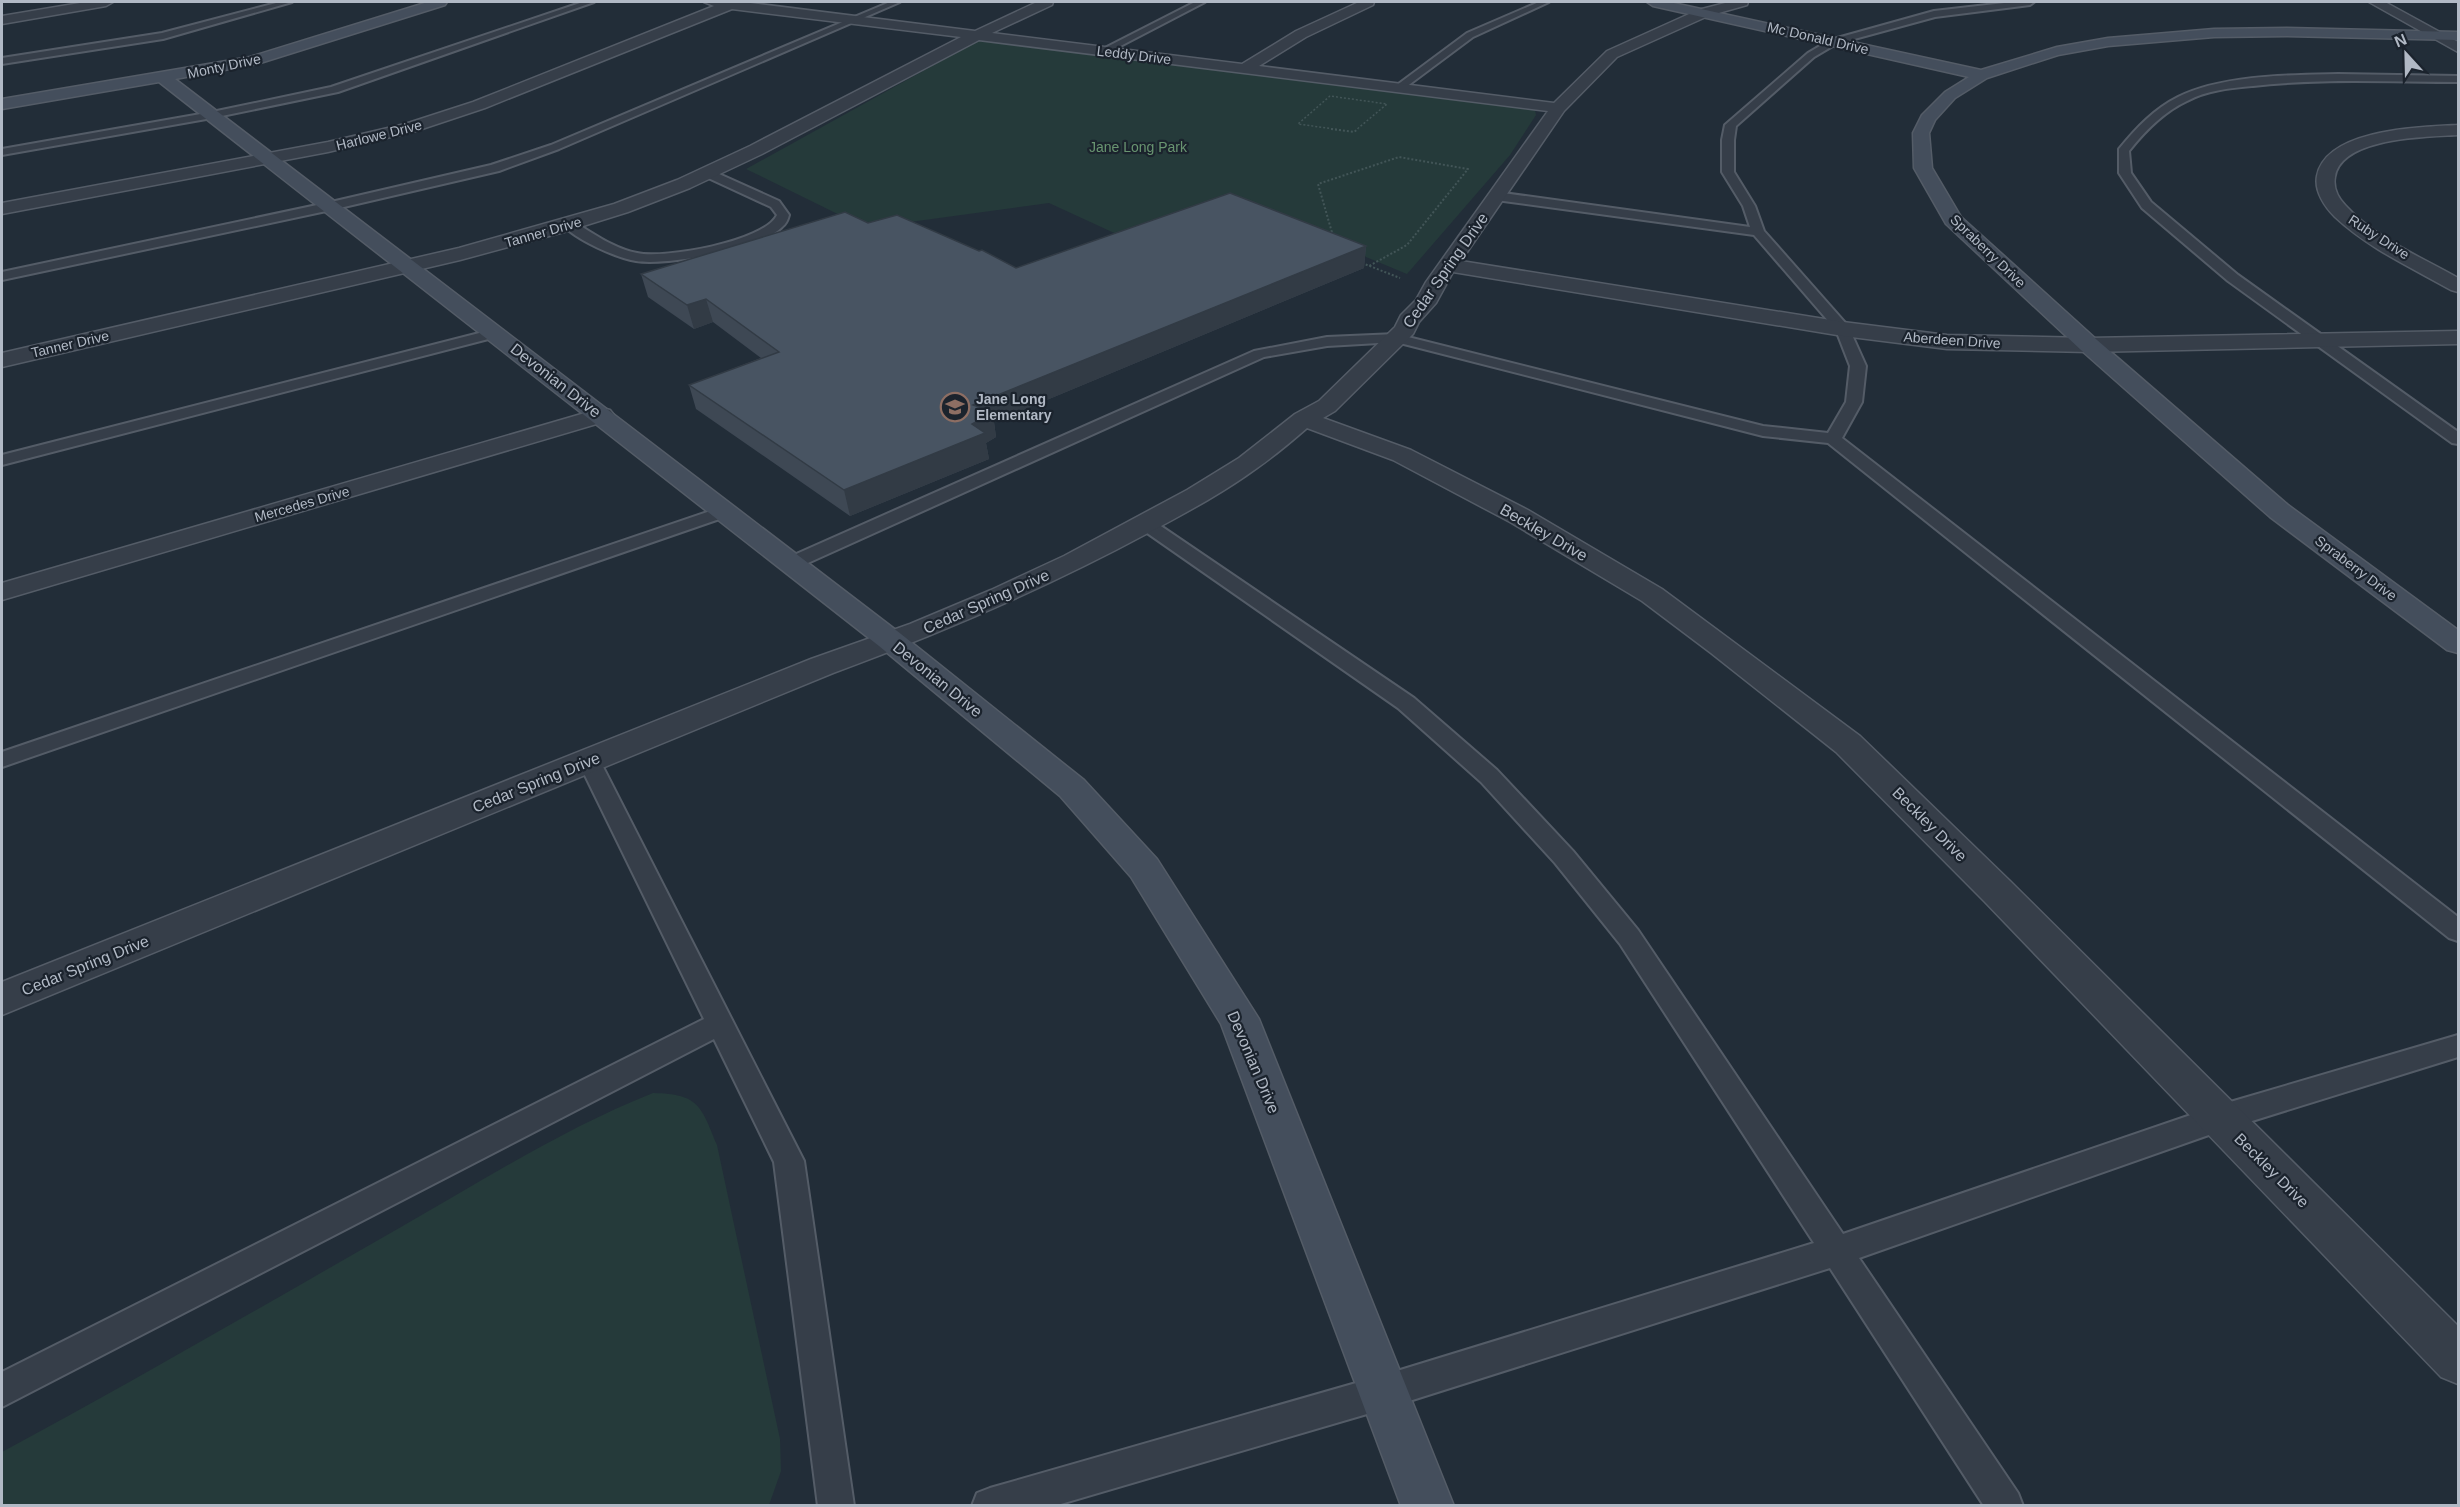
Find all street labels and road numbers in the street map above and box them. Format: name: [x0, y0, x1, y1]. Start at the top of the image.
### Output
street label: Mc Donald Drive: [1766, 19, 1870, 57]
street label: Leddy Drive: [1096, 43, 1172, 68]
street label: Monty Drive: [186, 50, 262, 82]
street label: Harlowe Drive: [334, 117, 424, 153]
street label: Cedar Spring Drive: [1399, 210, 1491, 331]
street label: Spraberry Drive: [1947, 211, 2029, 291]
street label: Ruby Drive: [2346, 211, 2413, 263]
street label: Tanner Drive: [503, 213, 584, 251]
street label: Tanner Drive: [30, 327, 111, 361]
street label: Aberdeen Drive: [1903, 329, 2001, 351]
street label: Devonian Drive: [507, 340, 604, 421]
street label: Mercedes Drive: [253, 483, 352, 525]
street label: Beckley Drive: [1497, 501, 1590, 564]
street label: Spraberry Drive: [2312, 532, 2400, 604]
street label: Cedar Spring Drive: [921, 566, 1052, 637]
street label: Devonian Drive: [890, 638, 986, 720]
street label: Cedar Spring Drive: [470, 749, 603, 816]
street label: Beckley Drive: [1889, 784, 1970, 865]
street label: Cedar Spring Drive: [19, 932, 152, 999]
street label: Devonian Drive: [1224, 1009, 1283, 1116]
street label: Beckley Drive: [2231, 1130, 2312, 1211]

